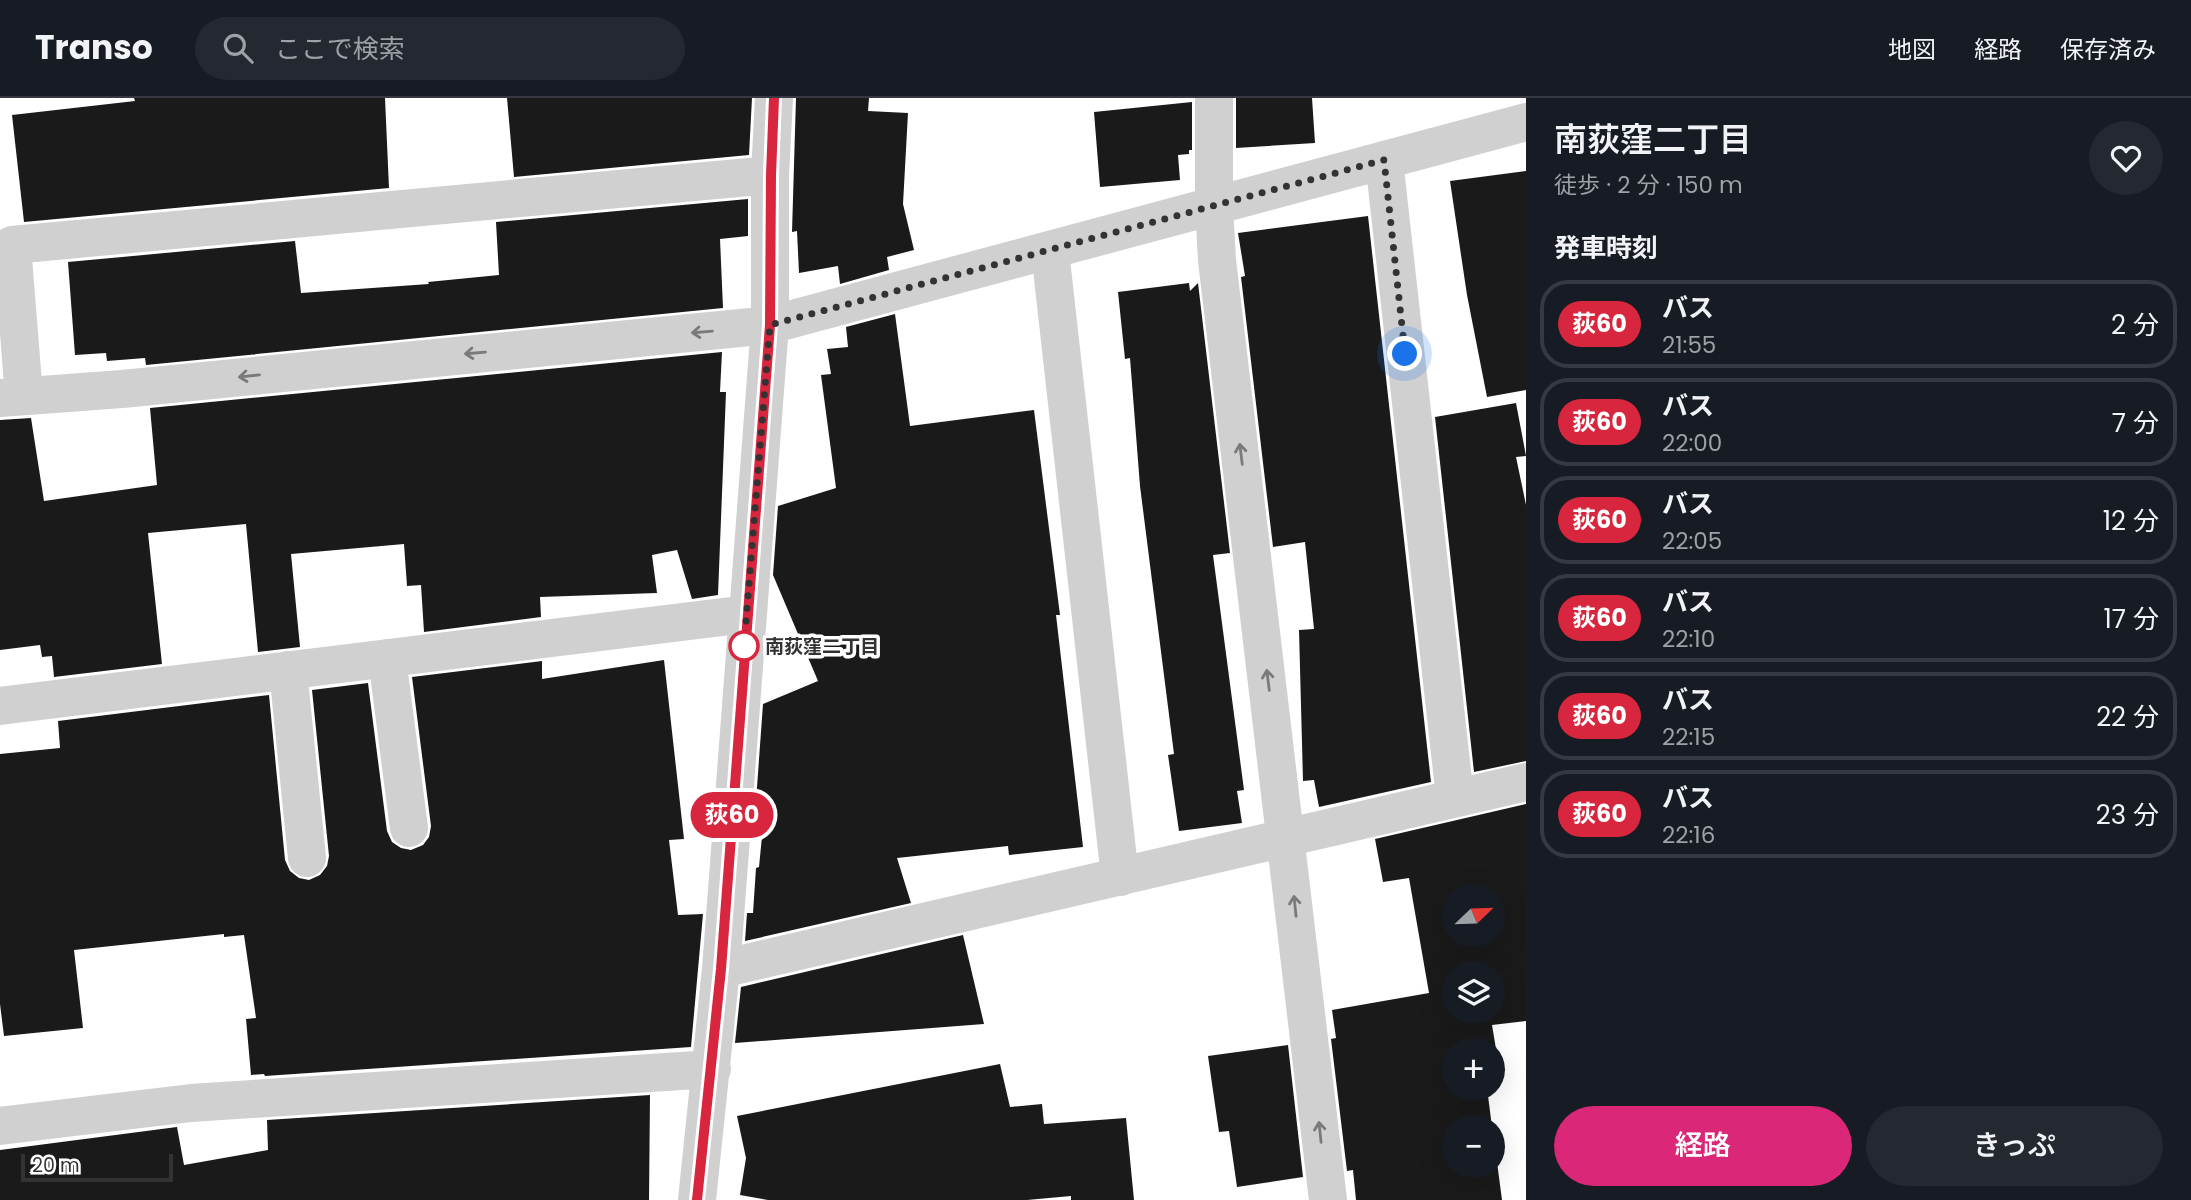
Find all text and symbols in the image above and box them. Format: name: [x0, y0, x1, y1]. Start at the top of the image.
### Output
search box: [195, 17, 685, 80]
text: Transo: [35, 24, 153, 71]
icon: search: [219, 29, 257, 67]
text: ここで検索: [275, 31, 405, 67]
text: 地図: [1888, 33, 1936, 66]
text: 経路: [1974, 33, 2022, 66]
text: 保存済み: [2060, 33, 2156, 66]
text: 南荻窪二丁目: [1554, 116, 1752, 163]
button: heart: [2089, 121, 2163, 195]
text: 徒歩 · 2 分 · 150 m: [1554, 169, 1743, 201]
text: 発車時刻: [1554, 230, 1658, 266]
text: バス: [1662, 290, 1714, 326]
text: 荻60: [1572, 307, 1627, 340]
text: 2 分: [2111, 307, 2159, 343]
one-way arrow: [691, 326, 714, 339]
text: 21:55: [1662, 329, 1716, 361]
your location: [1387, 336, 1422, 371]
one-way arrow: [465, 347, 487, 360]
one-way arrow: [238, 370, 261, 383]
text: バス: [1662, 388, 1714, 424]
text: 荻60: [1572, 405, 1627, 438]
text: 7 分: [2112, 405, 2159, 441]
text: 22:00: [1662, 427, 1722, 459]
one-way arrow: [1234, 444, 1247, 466]
text: バス: [1662, 486, 1714, 522]
text: 荻60: [1572, 503, 1627, 536]
text: 12 分: [2103, 503, 2159, 539]
text: 22:05: [1662, 525, 1722, 557]
text: バス: [1662, 584, 1714, 620]
text: 荻60: [1572, 601, 1627, 634]
text: 17 分: [2104, 601, 2159, 637]
text: 22:10: [1662, 623, 1715, 655]
marker: 南荻窪二丁目: [729, 631, 759, 661]
place label: 南荻窪二丁目: [765, 633, 879, 660]
one-way arrow: [1261, 669, 1274, 692]
text: バス: [1662, 682, 1714, 718]
text: 荻60: [1572, 699, 1627, 732]
text: 22 分: [2096, 699, 2159, 735]
text: 22:15: [1662, 721, 1715, 753]
text: バス: [1662, 780, 1714, 816]
line badge: 荻60: [692, 792, 772, 838]
text: 荻60: [1572, 797, 1627, 830]
text: 23 分: [2096, 797, 2159, 833]
text: 荻60: [705, 798, 759, 831]
text: 22:16: [1662, 819, 1715, 851]
north arrow: [1442, 884, 1505, 947]
map controls: [1442, 884, 1505, 1178]
one-way arrow: [1288, 895, 1301, 918]
button: layers: [1442, 961, 1505, 1024]
button: +: [1442, 1038, 1505, 1101]
button: 経路: [1554, 1106, 1852, 1186]
button: きっぷ: [1866, 1106, 2163, 1186]
button: −: [1442, 1115, 1505, 1178]
one-way arrow: [1314, 1121, 1327, 1144]
scale bar: [21, 1151, 173, 1183]
text: 20 m: [32, 1152, 80, 1179]

